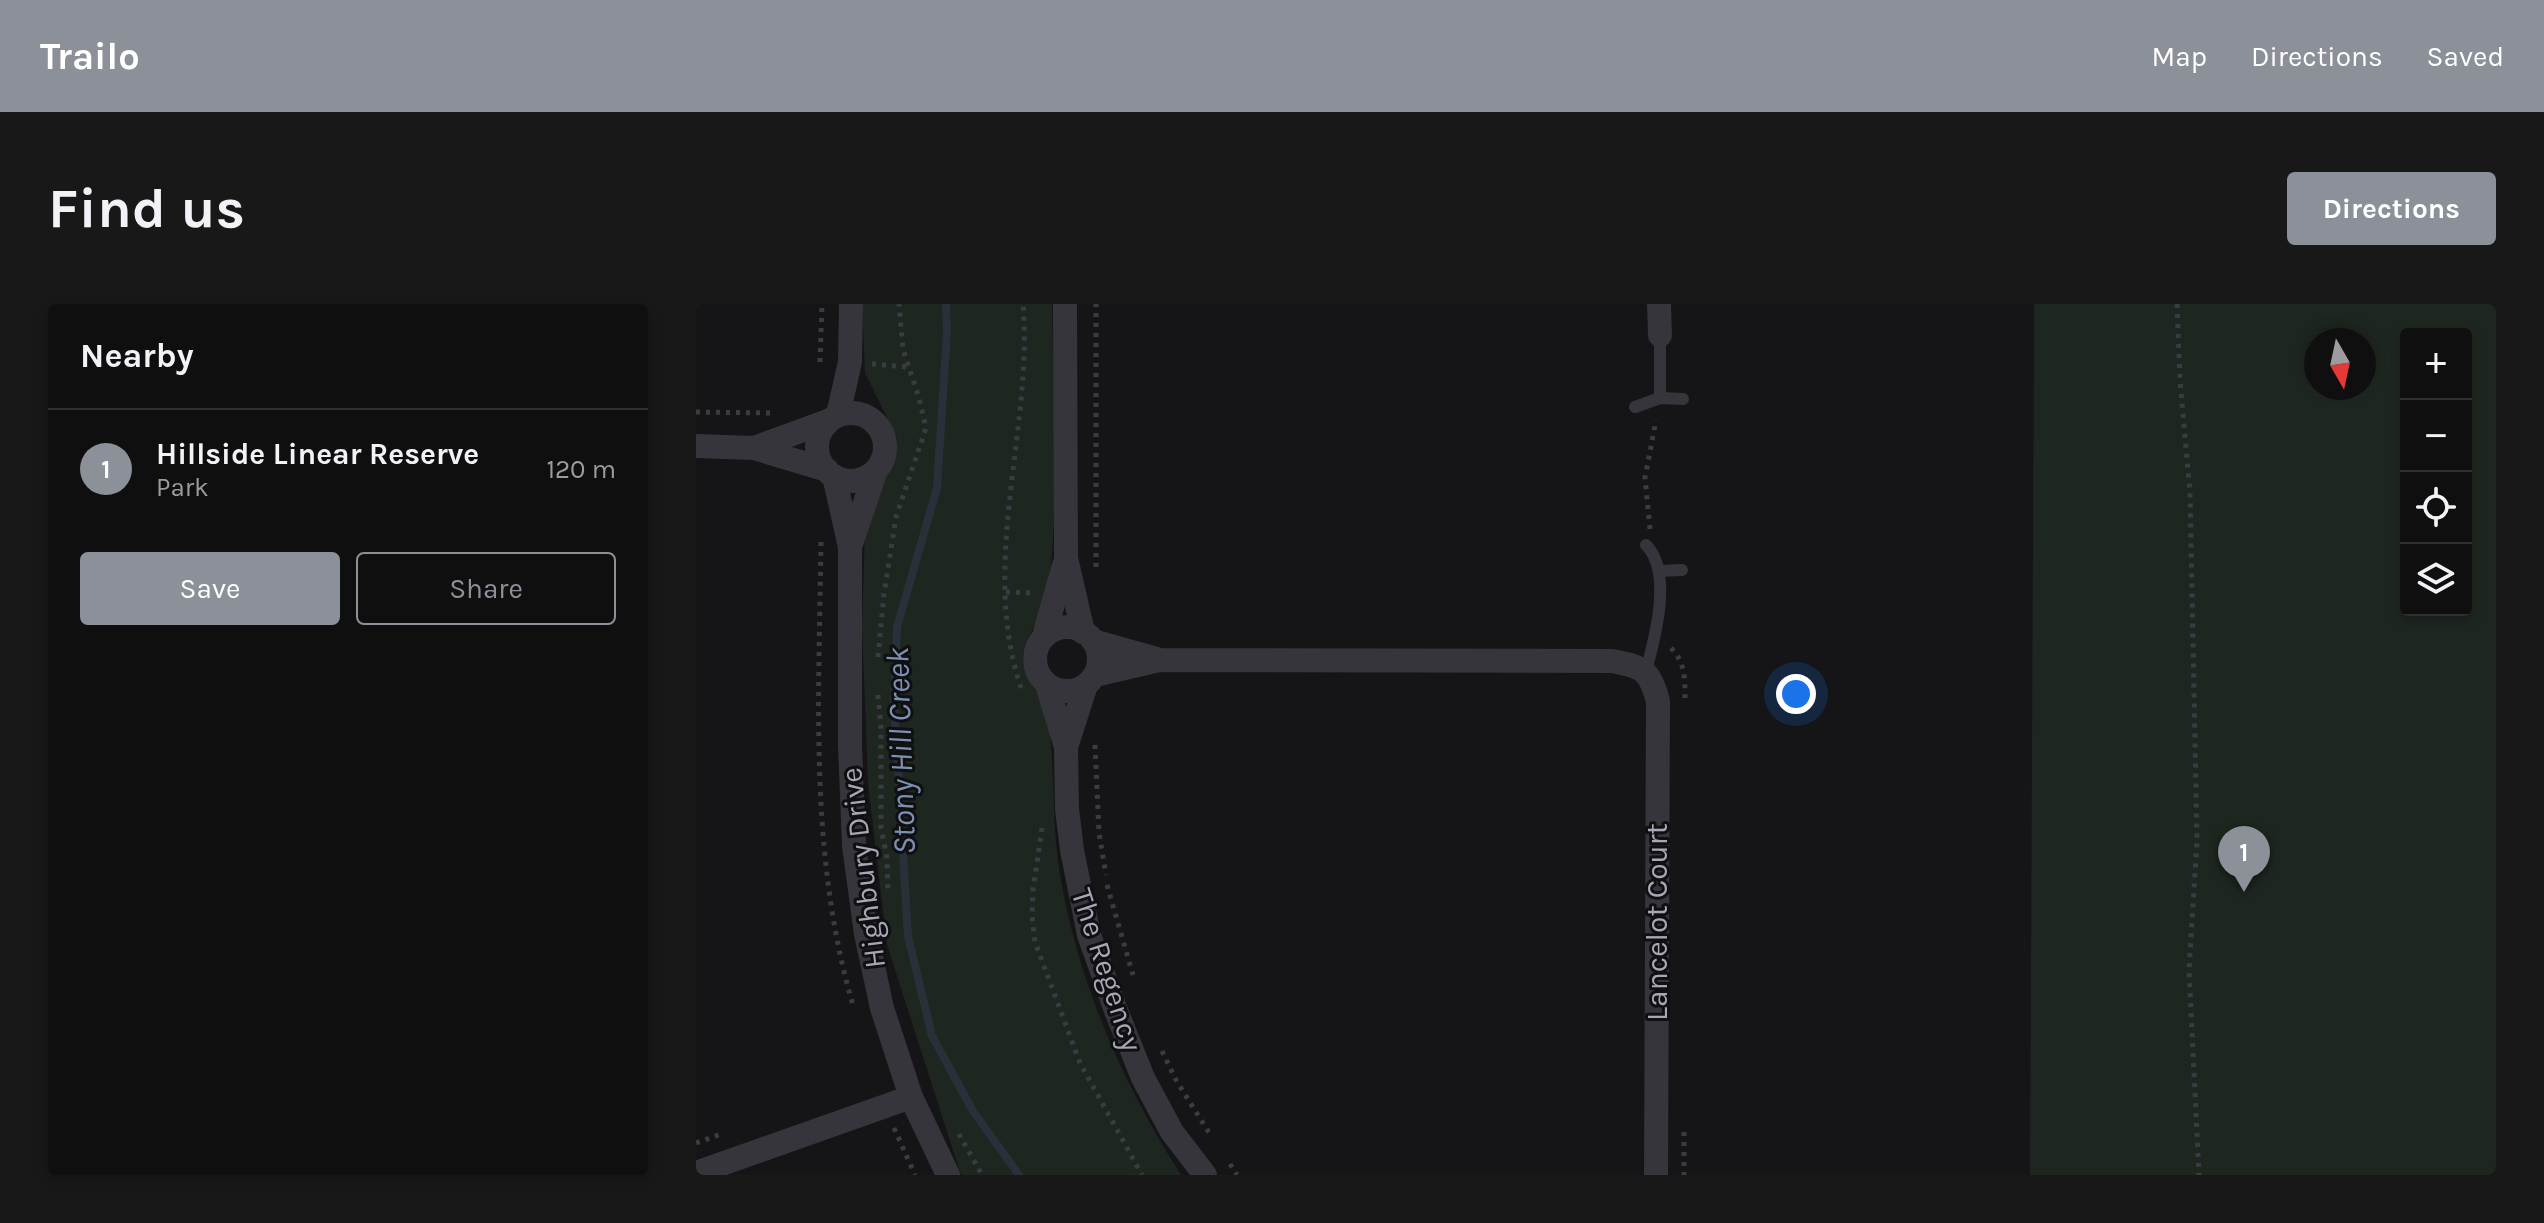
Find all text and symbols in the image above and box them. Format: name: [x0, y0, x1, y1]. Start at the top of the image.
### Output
text: Trailo: [40, 34, 140, 79]
text: Map: [2152, 40, 2207, 73]
text: Directions: [2251, 40, 2383, 73]
text: Saved: [2427, 40, 2504, 73]
button: Directions: [2287, 172, 2496, 245]
text: Find us: [48, 176, 245, 241]
north arrow: [2304, 328, 2376, 400]
map controls: [2400, 328, 2472, 616]
button: +: [2400, 328, 2472, 400]
text: Nearby: [80, 336, 194, 376]
button: −: [2400, 400, 2472, 472]
text: Hillside Linear Reserve: [156, 436, 479, 472]
text: 1: [101, 454, 111, 485]
text: 120 m: [546, 454, 616, 485]
text: Park: [156, 472, 209, 503]
button: locate: [2400, 472, 2472, 544]
button: layers: [2400, 544, 2472, 616]
button: Save: [80, 552, 340, 625]
button: Share: [356, 552, 616, 625]
water label: Stony Hill Creek: [879, 646, 923, 855]
your location: [1776, 674, 1816, 714]
street label: Highbury Drive: [833, 766, 893, 970]
street label: Lancelot Court: [1639, 823, 1675, 1021]
pin: 1: [2218, 826, 2270, 892]
street label: The Regency: [1064, 884, 1150, 1056]

